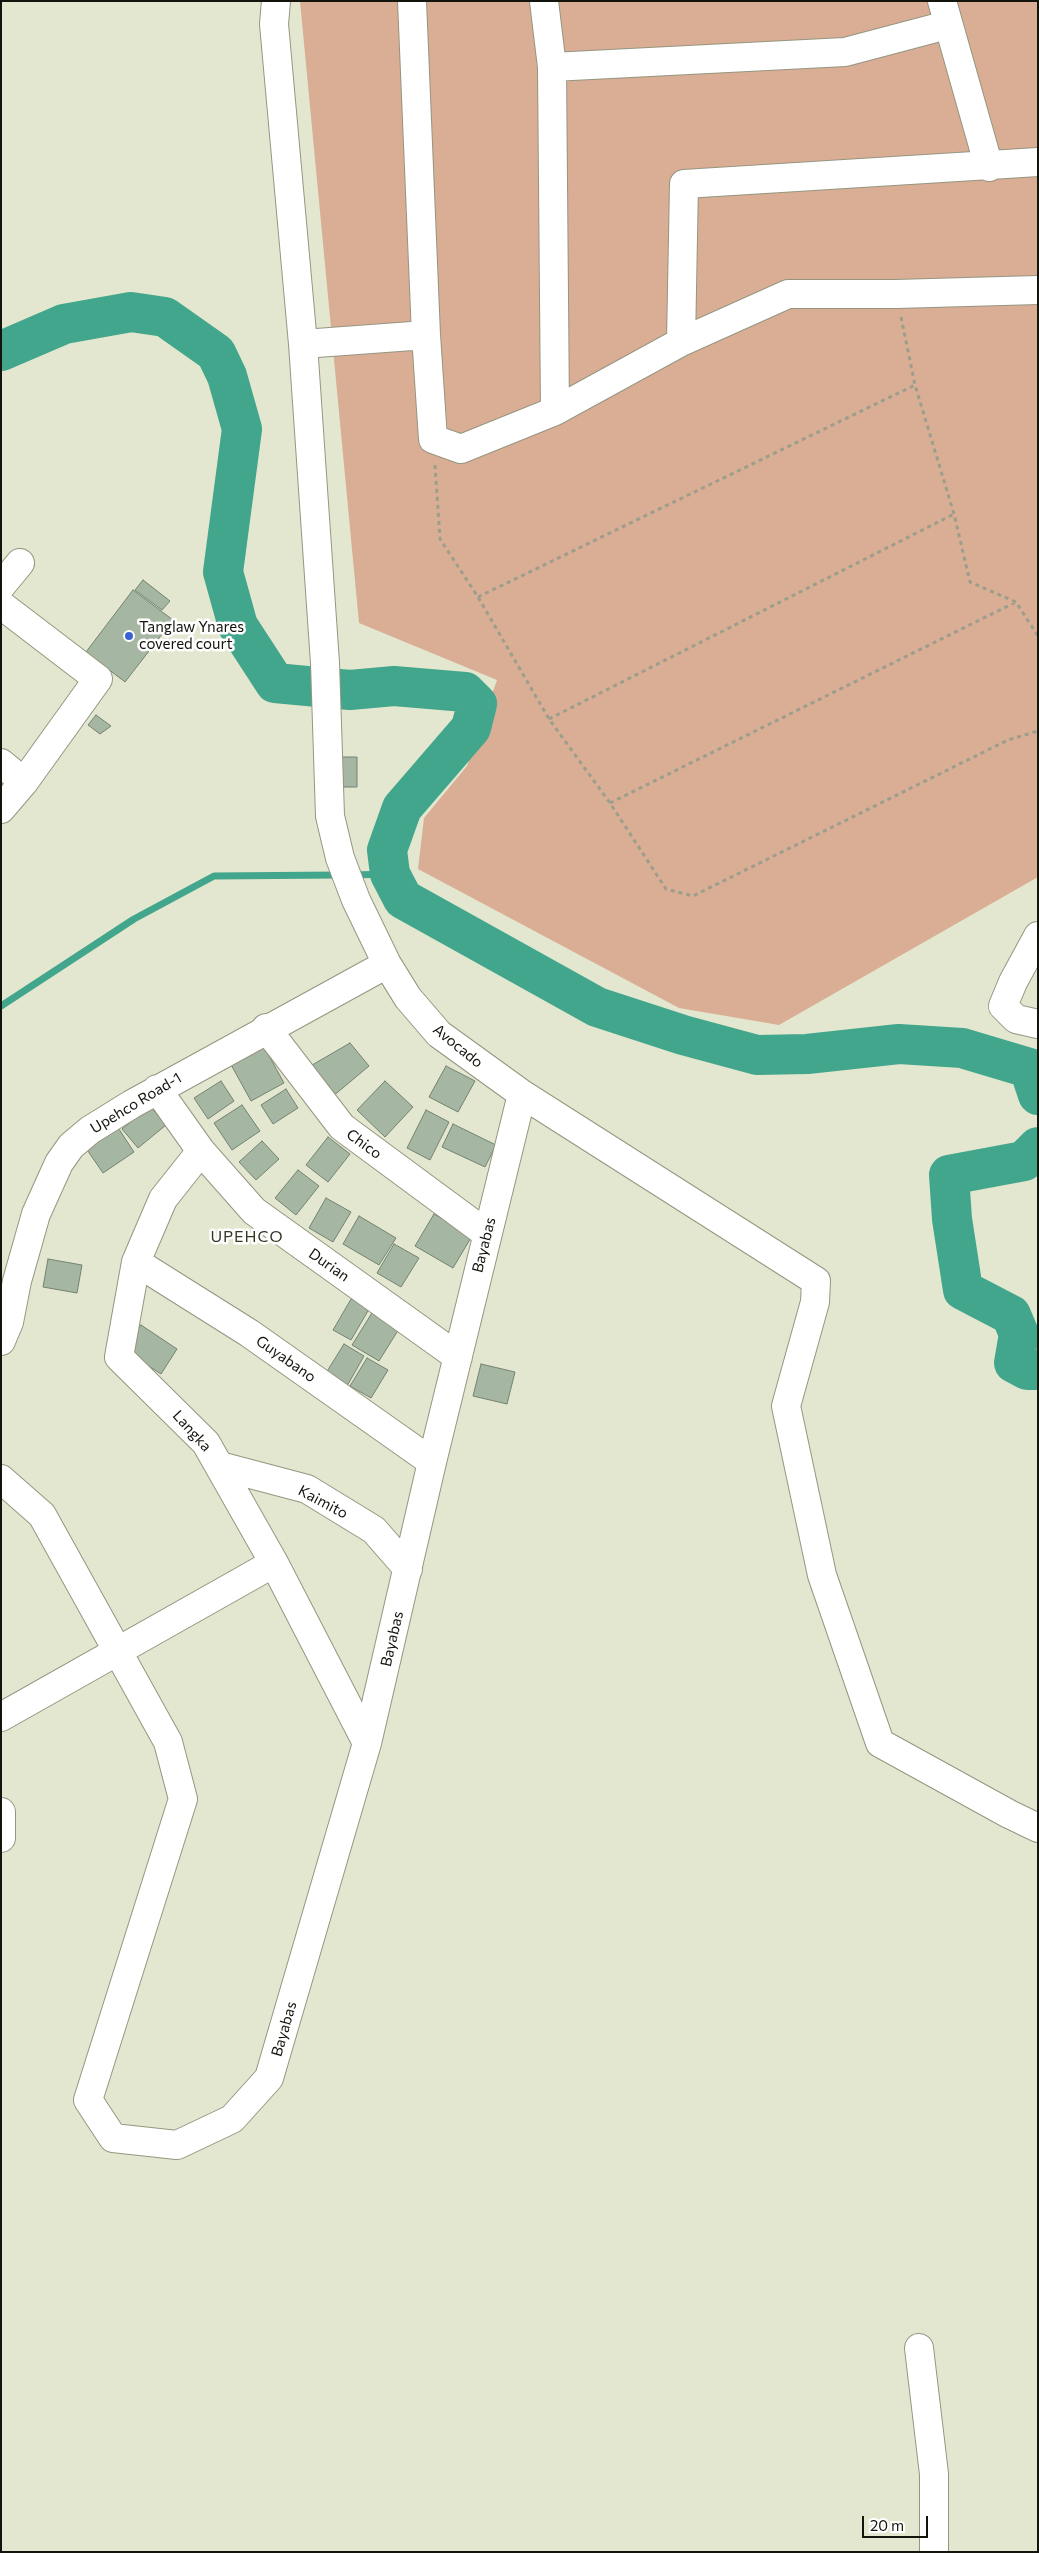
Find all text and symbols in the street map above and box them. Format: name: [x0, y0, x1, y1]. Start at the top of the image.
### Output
place label: Tanglaw Ynares covered court: [139, 618, 244, 653]
marker: Tanglaw Ynares covered court: [123, 630, 135, 642]
street label: Avocado: [429, 1020, 487, 1072]
street label: Upehco Road-1: [87, 1069, 185, 1137]
street label: Chico: [343, 1125, 385, 1163]
street label: Bayabas: [468, 1215, 500, 1275]
district label: UPEHCO: [210, 1227, 284, 1247]
street label: Durian: [305, 1245, 353, 1285]
street label: Guyabano: [253, 1332, 319, 1386]
street label: Langka: [169, 1407, 215, 1455]
street label: Kaimito: [295, 1481, 351, 1523]
street label: Bayabas: [377, 1610, 407, 1668]
street label: Bayabas: [268, 1999, 300, 2059]
scale bar: [864, 2506, 930, 2538]
text: 20 m: [870, 2516, 904, 2534]

